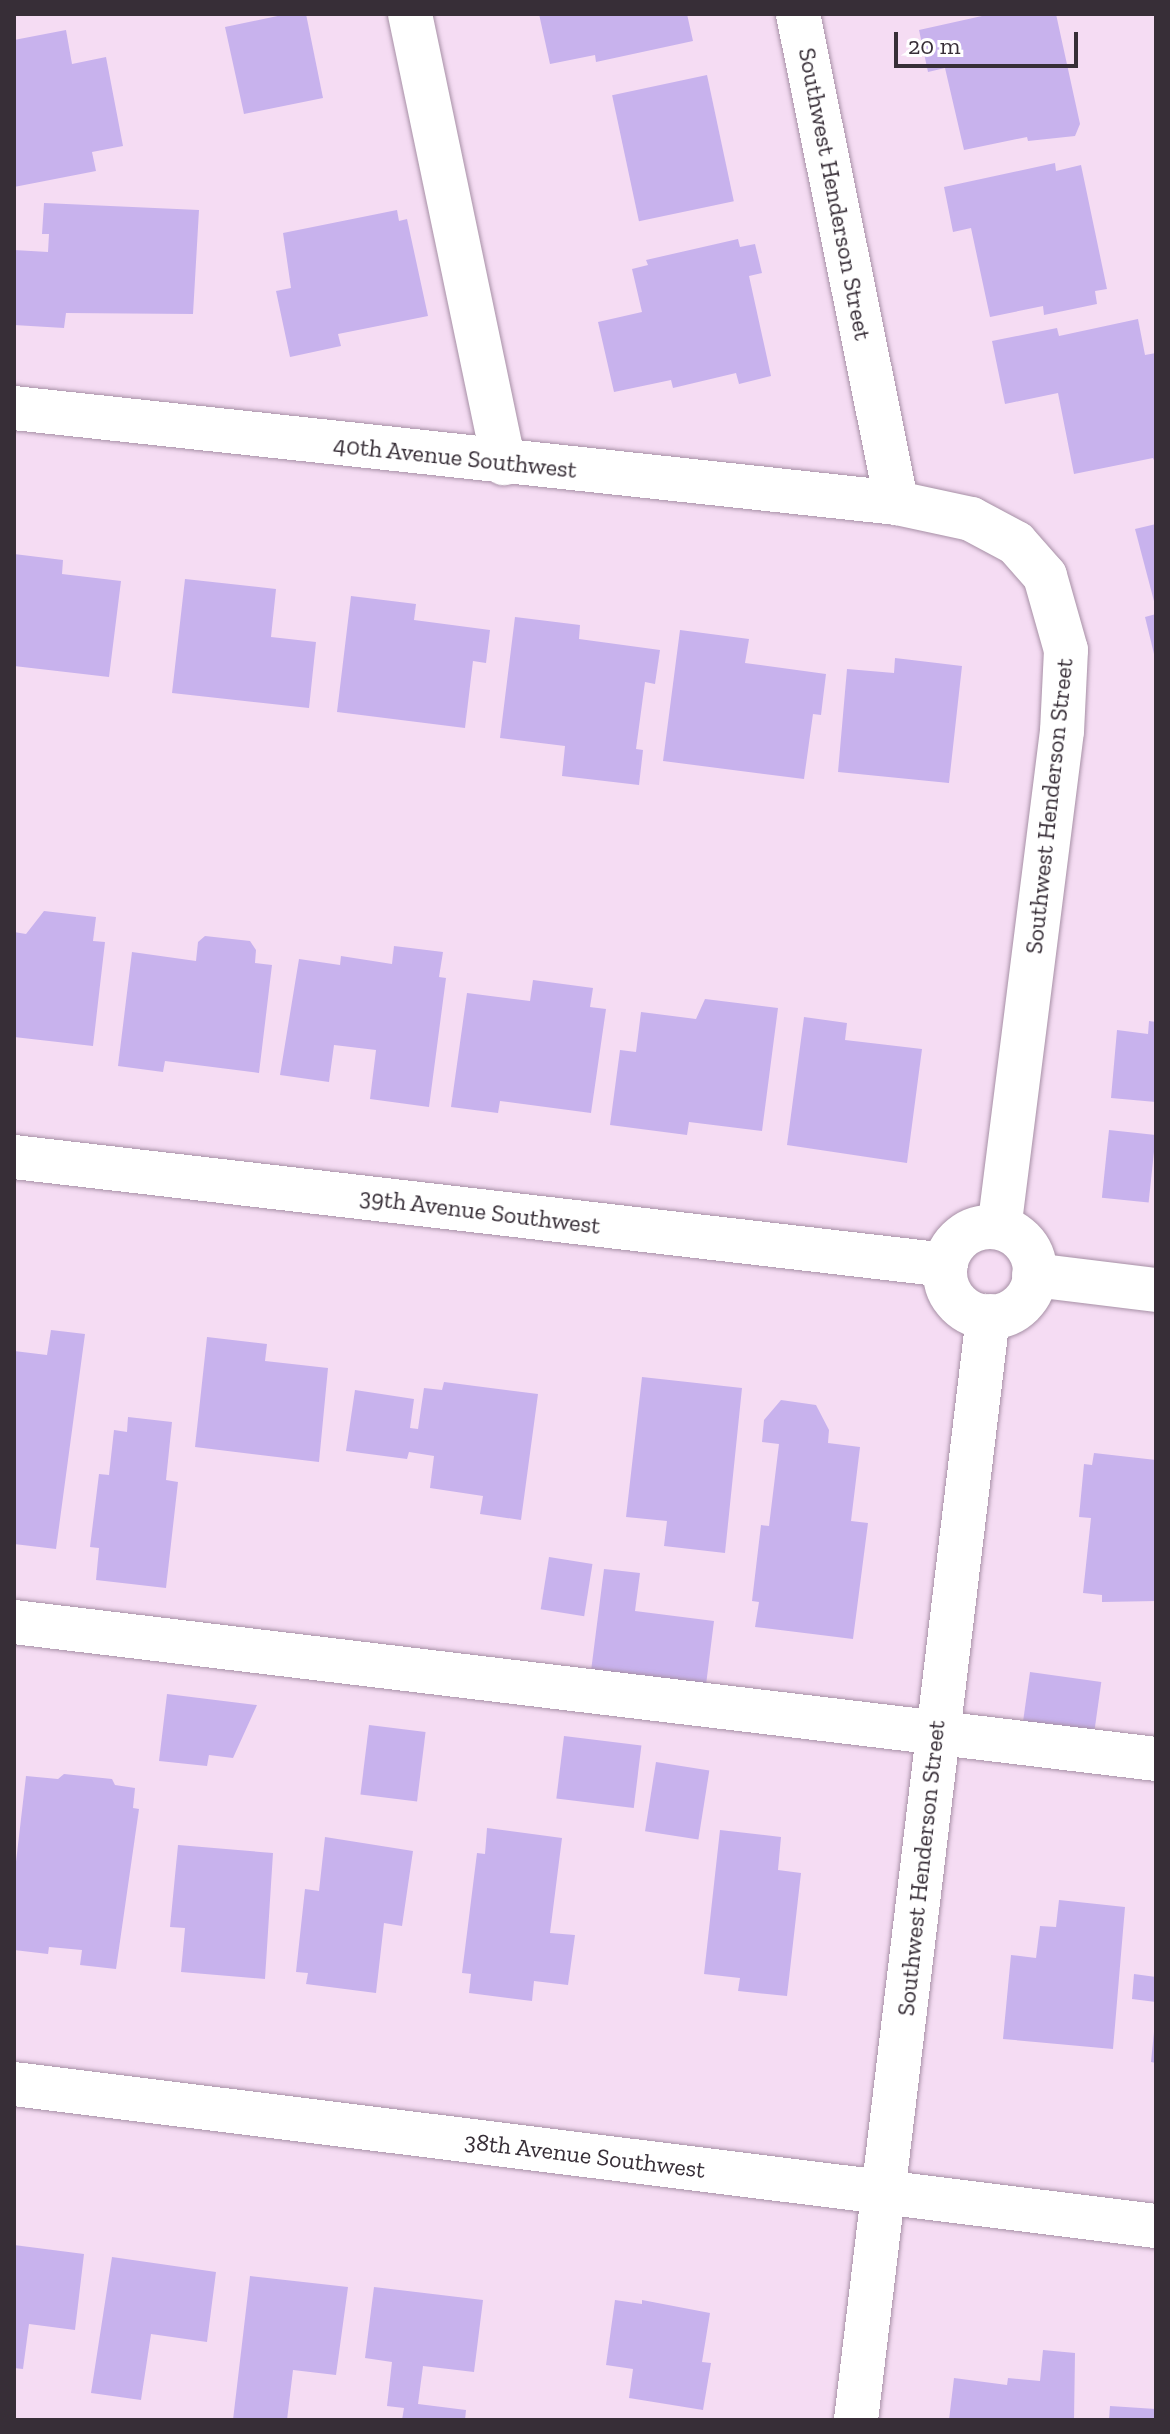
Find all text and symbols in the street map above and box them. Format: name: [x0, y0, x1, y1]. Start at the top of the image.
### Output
scale bar: [898, 16, 1082, 66]
text: 20 m: [908, 31, 960, 60]
street label: Southwest Henderson Street: [793, 45, 877, 343]
street label: 40th Avenue Southwest: [332, 430, 578, 484]
street label: Southwest Henderson Street: [1019, 657, 1079, 955]
street label: 39th Avenue Southwest: [358, 1182, 602, 1240]
street label: Southwest Henderson Street: [891, 1719, 951, 2017]
street label: 38th Avenue Southwest: [463, 2126, 707, 2184]

